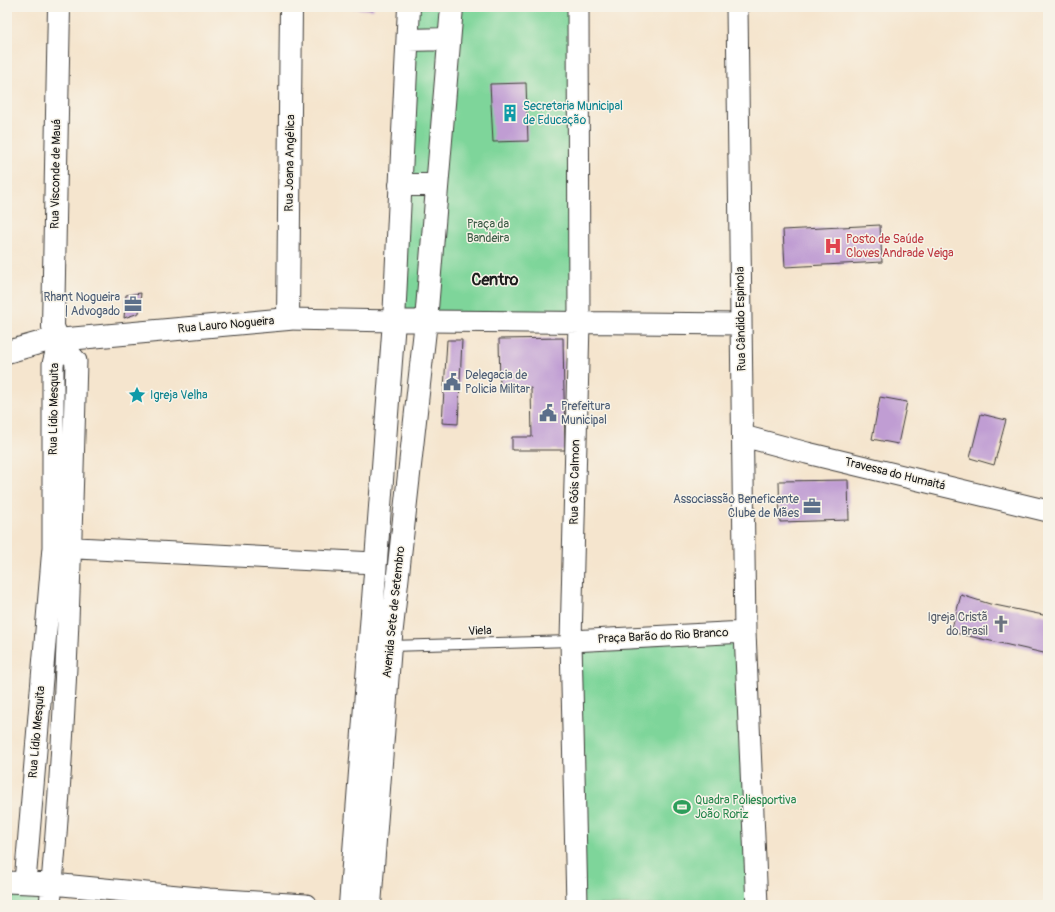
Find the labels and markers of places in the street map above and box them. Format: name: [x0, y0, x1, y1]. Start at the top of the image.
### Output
place label: Secretaria Municipal de Educação: [523, 99, 623, 128]
building icon: Secretaria Municipal de Educação: [500, 103, 520, 123]
place label: Posto de Saúde Cloves Andrade Veiga: [846, 232, 954, 261]
hospital icon: Posto de Saúde Cloves Andrade Veiga: [823, 236, 843, 256]
place label: Rhant Nogueira | Advogado: [44, 290, 121, 319]
office icon: Rhant Nogueira | Advogado: [123, 294, 143, 314]
place label: Delegacia de Policia Militar: [465, 368, 531, 397]
public building icon: Delegacia de Policia Militar: [442, 372, 462, 392]
place icon: Igreja Velha: [127, 385, 147, 405]
place label: Igreja Velha: [150, 388, 208, 403]
place label: Prefeitura Municipal: [561, 399, 611, 428]
public building icon: Prefeitura Municipal: [538, 403, 558, 423]
place label: Associassão Beneficente Clube de Mães: [673, 492, 800, 521]
office icon: Associassão Beneficente Clube de Mães: [802, 496, 822, 516]
place label: Igreja Cristã do Brasil: [927, 610, 988, 639]
church icon: Igreja Cristã do Brasil: [991, 614, 1011, 634]
place label: Quadra Poliesportiva João Roriz: [695, 793, 797, 822]
sports icon: Quadra Poliesportiva João Roriz: [672, 797, 692, 817]

